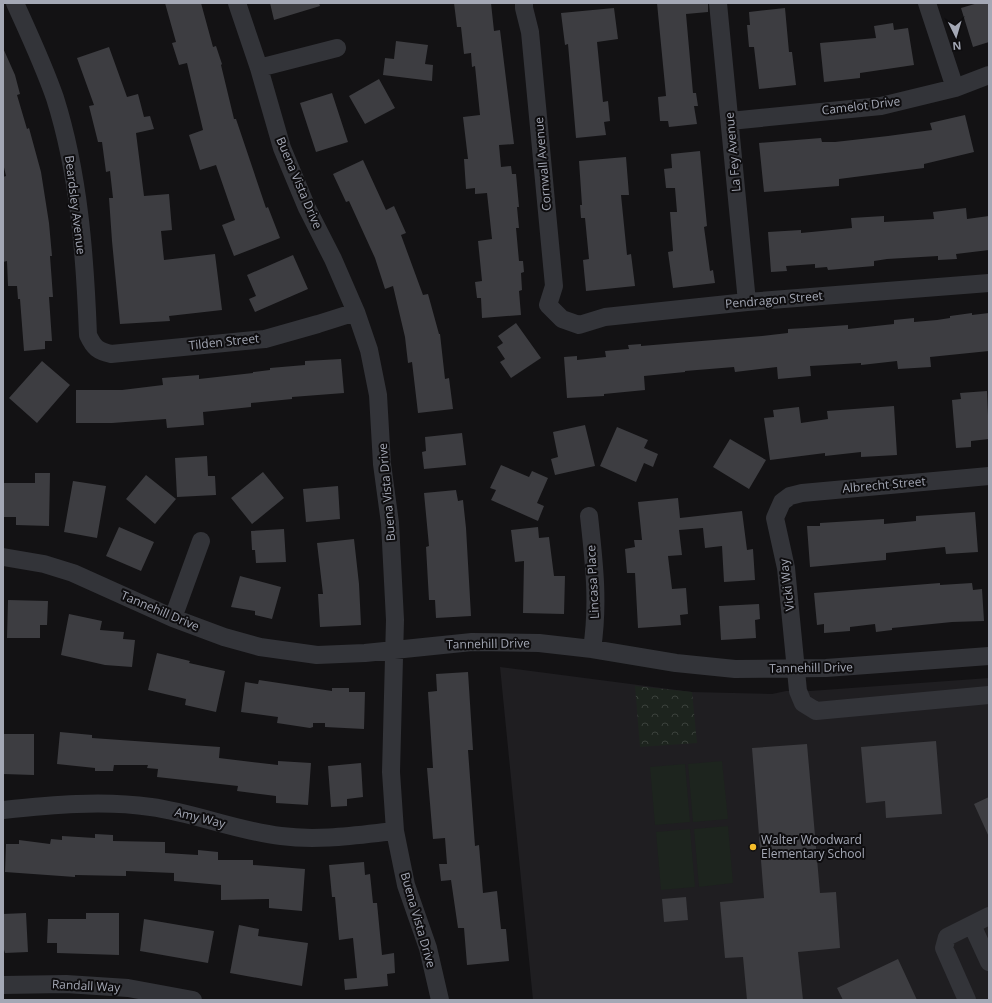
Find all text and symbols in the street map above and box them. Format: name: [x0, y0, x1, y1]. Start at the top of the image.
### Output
north arrow: [936, 16, 976, 56]
text: N: [952, 39, 962, 54]
street label: Camelot Drive: [821, 92, 901, 119]
street label: La Fey Avenue: [721, 111, 744, 193]
street label: Cornwall Avenue: [530, 116, 555, 212]
street label: Buena Vista Drive: [272, 134, 327, 232]
street label: Beardsley Avenue: [61, 154, 90, 256]
street label: Pendragon Street: [724, 287, 823, 312]
street label: Tilden Street: [188, 329, 260, 354]
street label: Buena Vista Drive: [374, 442, 399, 542]
street label: Albrecht Street: [842, 472, 926, 497]
street label: Lincasa Place: [582, 544, 603, 619]
street label: Vicki Way: [775, 557, 798, 612]
street label: Tannehill Drive: [118, 586, 202, 635]
street label: Tannehill Drive: [446, 634, 530, 653]
street label: Tannehill Drive: [769, 658, 853, 677]
street label: Amy Way: [173, 803, 228, 832]
place label: Walter Woodward Elementary School: [761, 831, 865, 862]
marker: Walter Woodward Elementary School: [748, 842, 758, 852]
street label: Buena Vista Drive: [397, 870, 440, 970]
street label: Randall Way: [51, 975, 122, 996]

